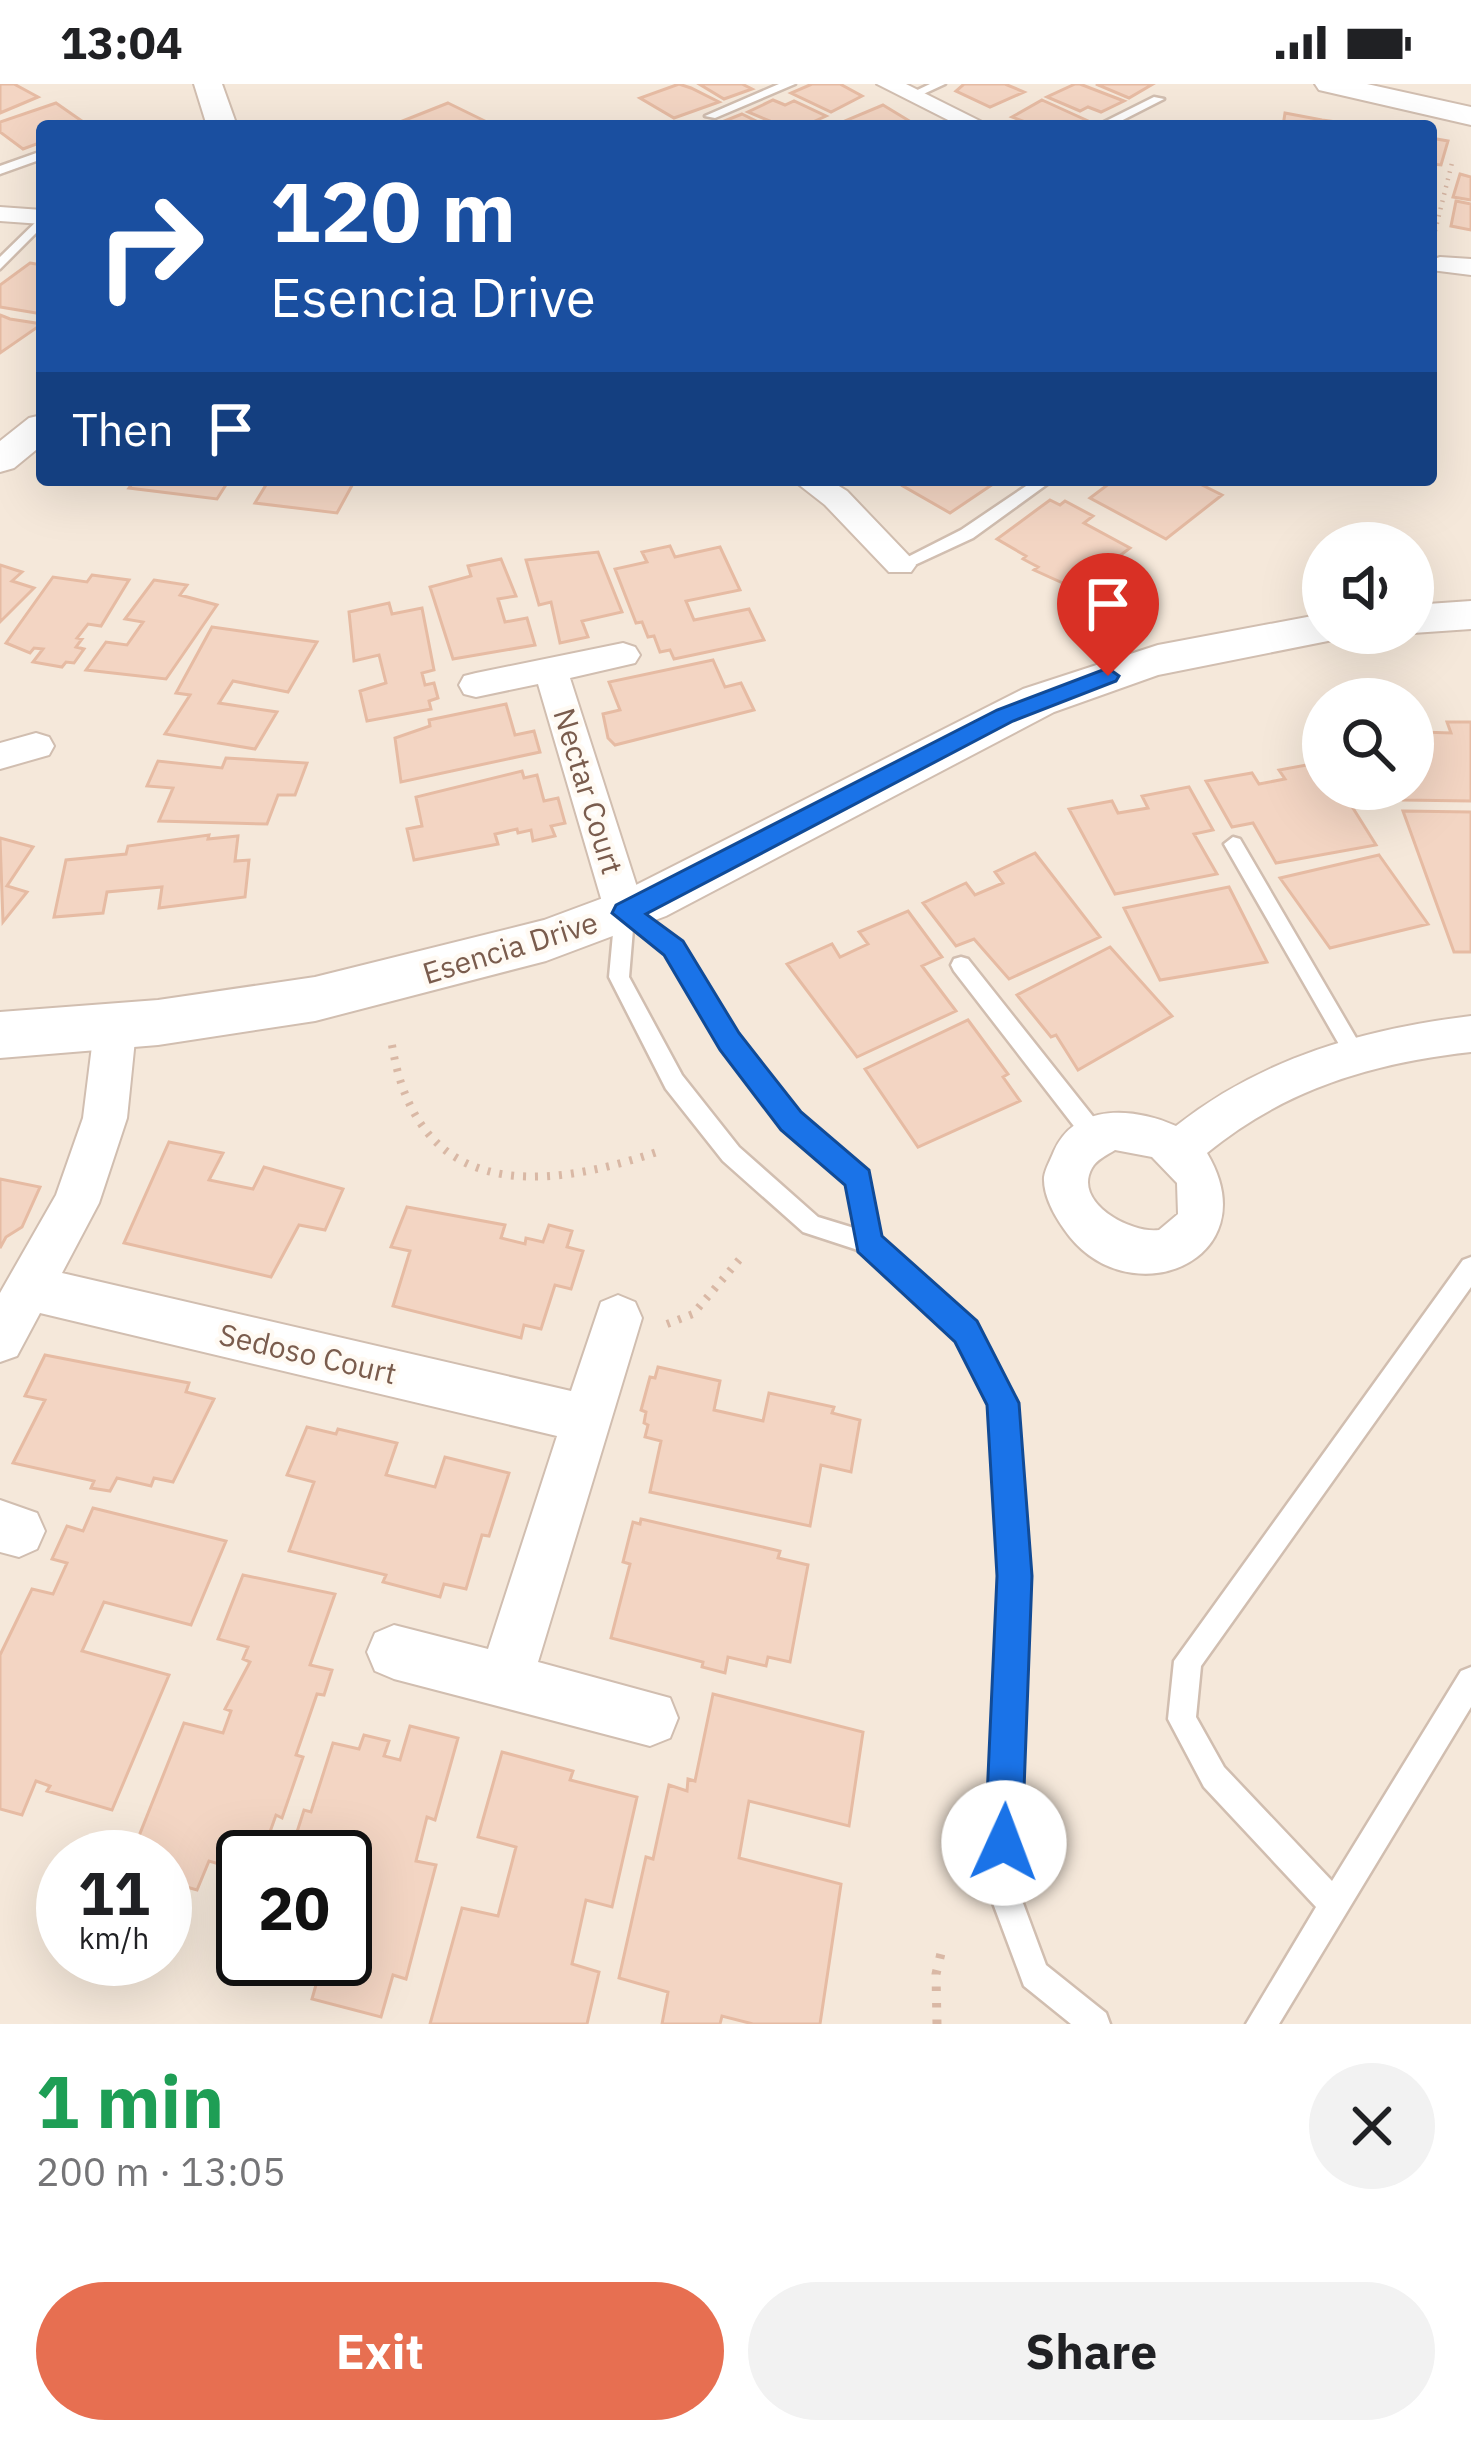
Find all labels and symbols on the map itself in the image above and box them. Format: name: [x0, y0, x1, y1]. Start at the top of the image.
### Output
pin: [1057, 553, 1159, 676]
street label: Nectar Court: [545, 703, 633, 879]
street label: Esencia Drive: [418, 902, 602, 992]
street label: Sedoso Court: [216, 1314, 400, 1392]
position arrow: [941, 1780, 1067, 1906]
speed limit sign: 20: [216, 1830, 372, 1986]

